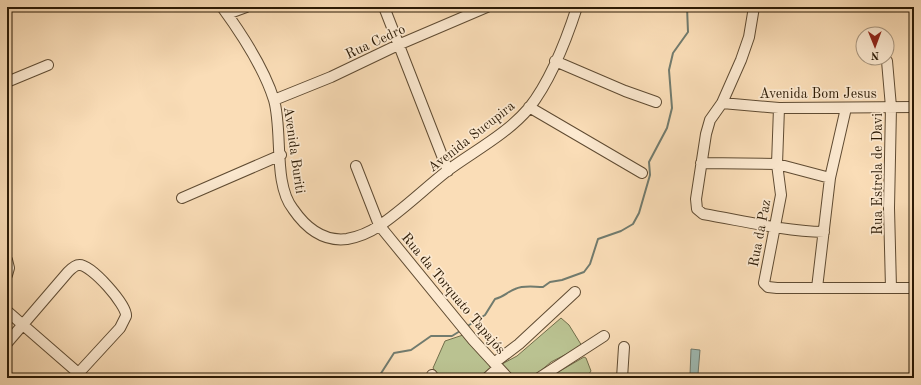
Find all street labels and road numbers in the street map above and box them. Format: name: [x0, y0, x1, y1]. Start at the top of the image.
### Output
street label: Rua Cedro: [343, 22, 407, 62]
street label: Avenida Bom Jesus: [759, 87, 877, 101]
street label: Avenida Sucupira: [426, 99, 518, 175]
street label: Avenida Buriti: [281, 106, 307, 195]
street label: Rua Estrela de Davi: [871, 113, 885, 235]
street label: Rua da Paz: [747, 198, 773, 268]
street label: Rua da Torquato Tapajós: [399, 230, 508, 357]

